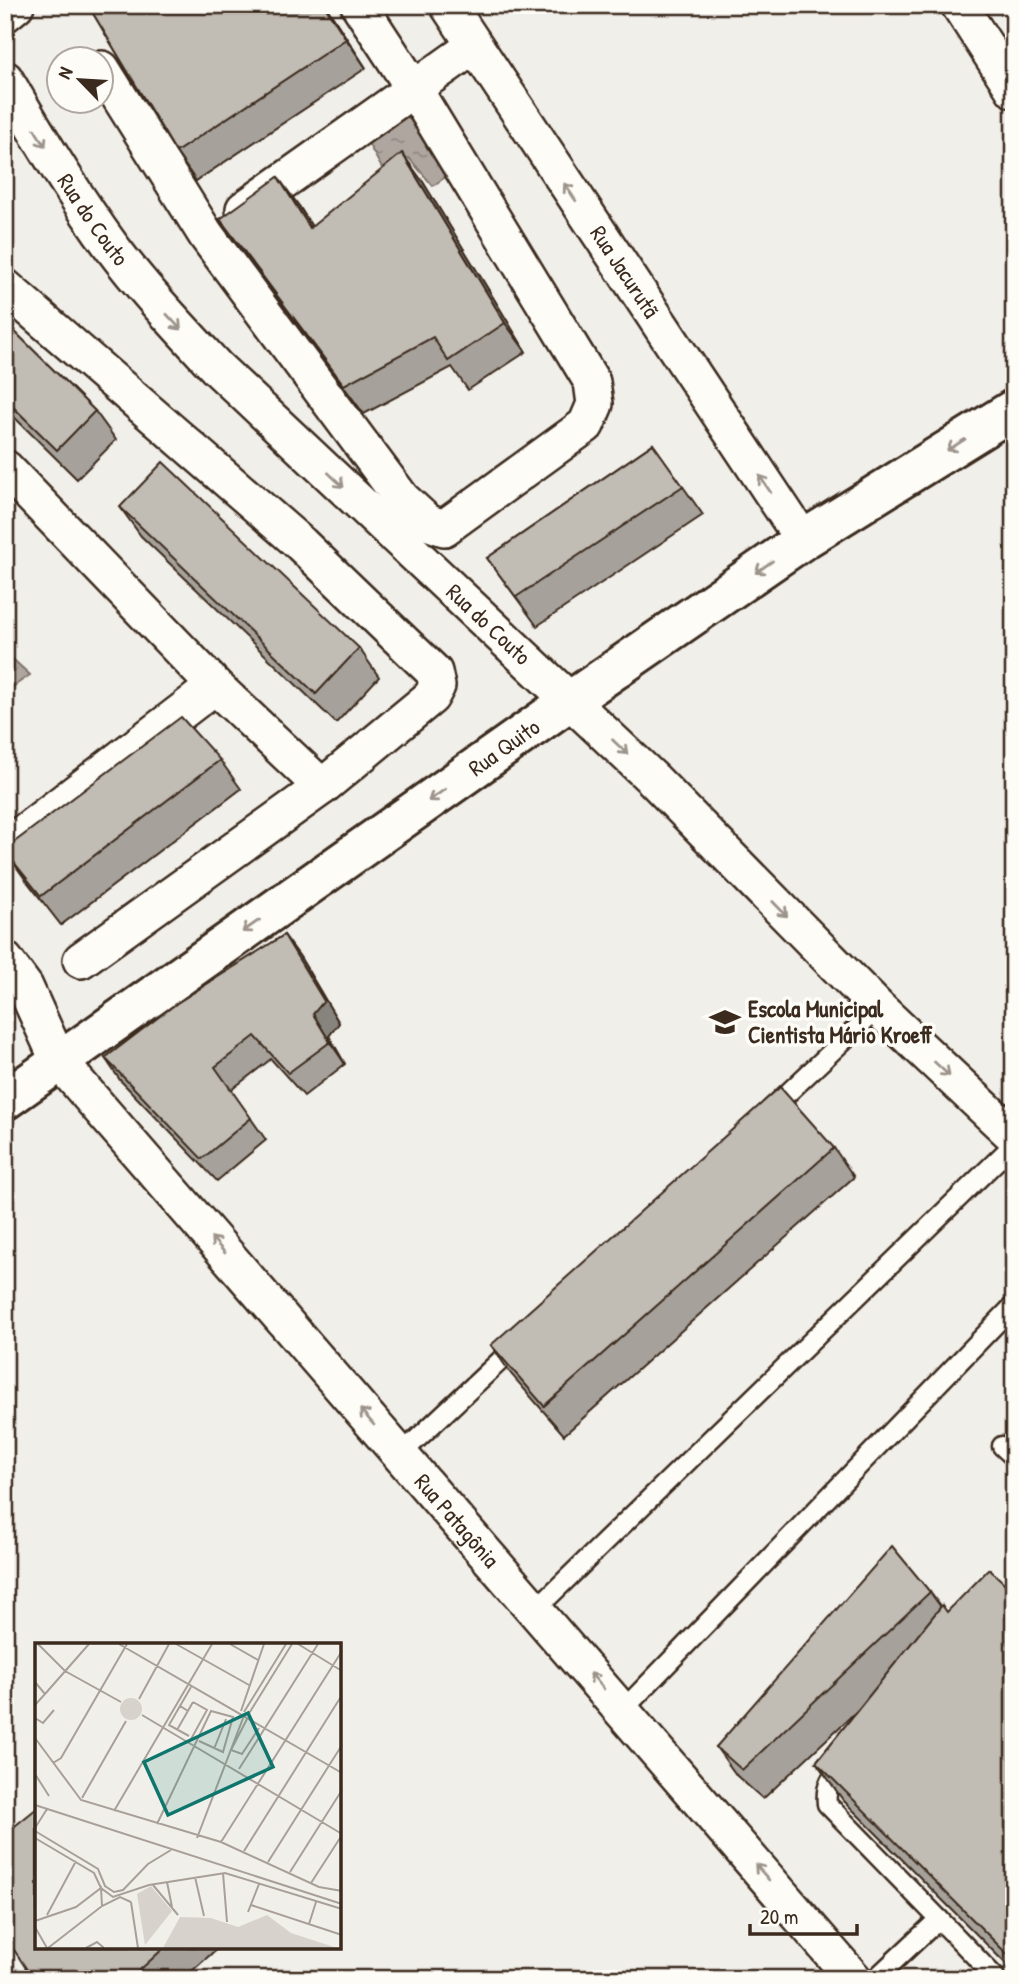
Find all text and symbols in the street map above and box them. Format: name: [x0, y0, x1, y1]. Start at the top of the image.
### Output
north arrow: [46, 46, 116, 116]
text: N: [51, 63, 79, 83]
one-way arrow: [33, 128, 47, 148]
street label: Rua do Couto: [51, 167, 136, 272]
one-way arrow: [563, 183, 577, 203]
street label: Rua Jacurutã: [583, 219, 667, 324]
one-way arrow: [165, 313, 182, 330]
one-way arrow: [946, 438, 966, 452]
one-way arrow: [327, 472, 344, 489]
one-way arrow: [758, 474, 772, 494]
one-way arrow: [755, 560, 774, 574]
street label: Rua do Couto: [440, 576, 538, 671]
street label: Rua Quito: [462, 711, 546, 783]
one-way arrow: [611, 739, 628, 756]
one-way arrow: [428, 788, 447, 802]
one-way arrow: [772, 900, 789, 917]
one-way arrow: [242, 919, 261, 933]
place label: Escola Municipal Cientista Mário Kroeff: [748, 993, 933, 1050]
school or university icon: Escola Municipal Cientista Mário Kroeff: [708, 1005, 742, 1039]
one-way arrow: [933, 1060, 950, 1077]
one-way arrow: [210, 1236, 226, 1254]
one-way arrow: [359, 1408, 375, 1426]
street label: Rua Patagônia: [408, 1467, 507, 1574]
inset map: [35, 1643, 341, 1949]
one-way arrow: [589, 1673, 605, 1691]
one-way arrow: [754, 1863, 770, 1881]
scale bar: [750, 1893, 856, 1937]
text: 20 m: [760, 1902, 798, 1931]

